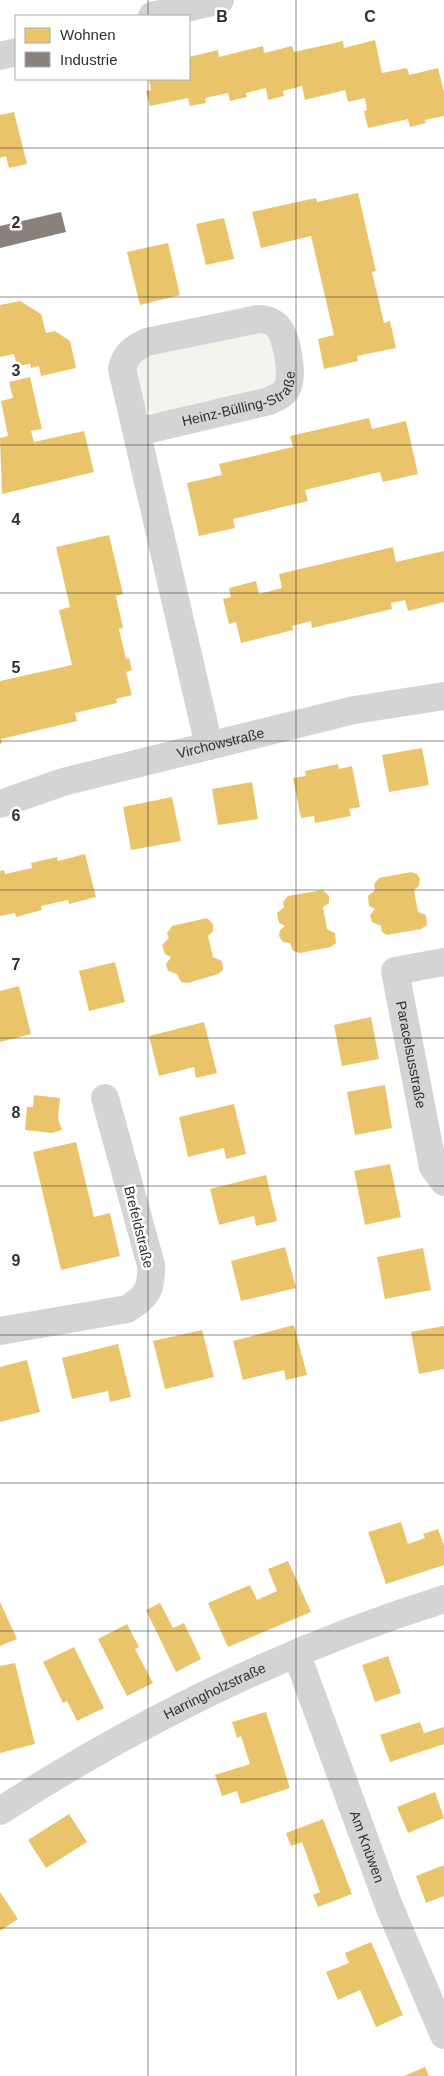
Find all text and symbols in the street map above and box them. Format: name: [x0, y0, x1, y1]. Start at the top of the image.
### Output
text: B: [216, 8, 228, 25]
text: C: [364, 8, 376, 25]
legend: [15, 15, 190, 80]
text: Wohnen: [60, 26, 116, 43]
text: Industrie: [60, 51, 118, 68]
text: 2: [12, 214, 21, 231]
text: 3: [12, 362, 21, 379]
street label: Heinz-Bülling-Straße: [180, 371, 298, 429]
text: 4: [12, 511, 21, 528]
text: 5: [12, 659, 21, 676]
street label: Virchowstraße: [175, 724, 266, 762]
text: 6: [12, 807, 21, 824]
text: 7: [12, 956, 21, 973]
street label: Paracelsusstraße: [393, 1000, 429, 1110]
text: 8: [12, 1104, 21, 1121]
street label: Brefeldstraße: [121, 1184, 157, 1270]
text: 9: [12, 1252, 21, 1269]
street label: Harringholzstraße: [161, 1659, 268, 1722]
street label: Am Knüwen: [347, 1808, 388, 1885]

